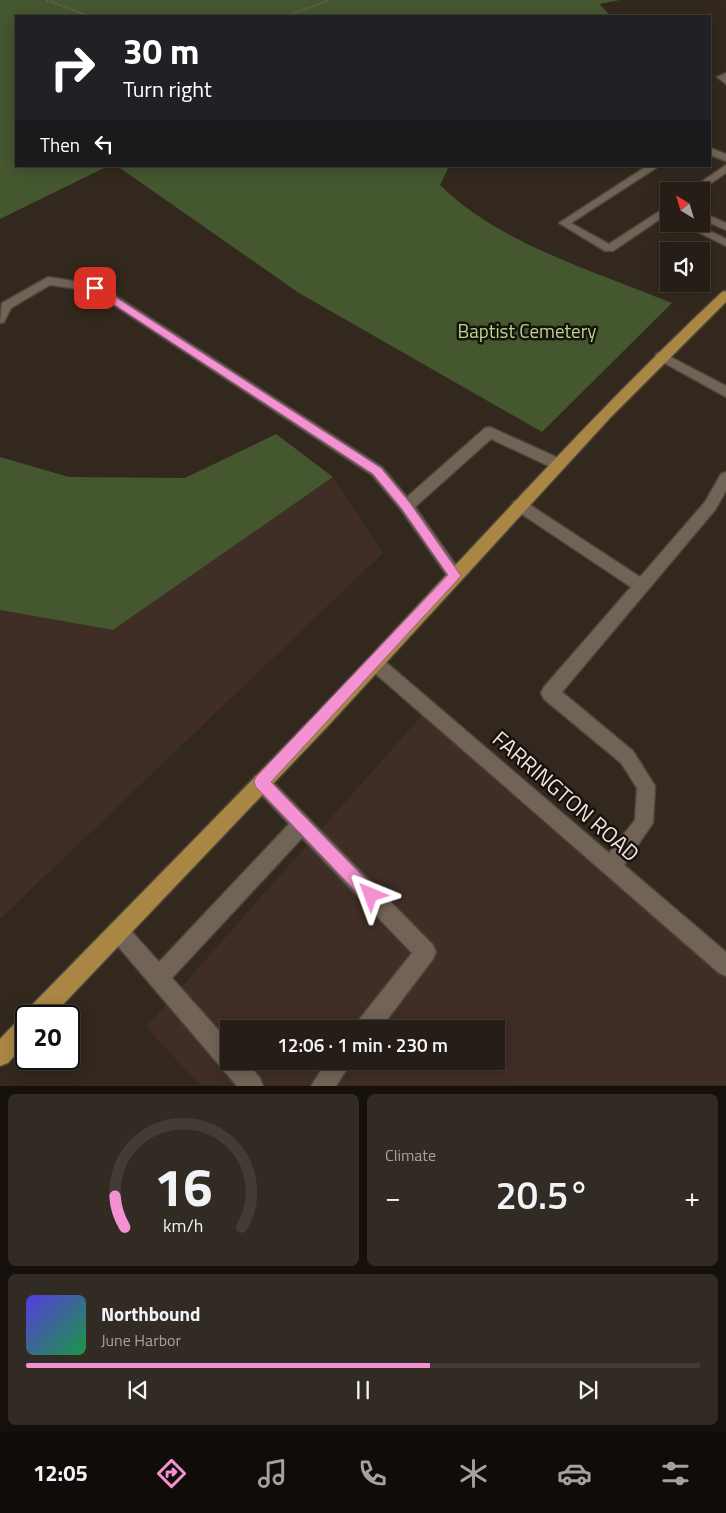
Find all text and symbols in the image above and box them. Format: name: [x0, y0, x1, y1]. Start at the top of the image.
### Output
text: 30 m: [123, 24, 199, 78]
icon: right: [40, 35, 105, 100]
text: Turn right: [123, 72, 212, 106]
text: Then: [40, 130, 80, 159]
icon: left: [90, 130, 118, 158]
north arrow: [660, 182, 710, 232]
map controls: [660, 182, 710, 292]
button: sound: [660, 242, 710, 292]
pin: [74, 267, 116, 309]
icon: arrive: [81, 274, 109, 302]
park label: Baptist Cemetery: [458, 316, 596, 345]
street label: FARRINGTON ROAD: [485, 722, 647, 870]
position arrow: [344, 868, 396, 920]
speed limit sign: 20: [15, 1005, 80, 1070]
text: 12:06 · 1 min · 230 m: [277, 1030, 448, 1059]
text: Climate: [385, 1143, 436, 1167]
text: 16: [154, 1147, 213, 1226]
text: 20.5°: [495, 1166, 590, 1224]
text: −: [385, 1175, 401, 1218]
text: +: [684, 1175, 700, 1218]
text: km/h: [163, 1212, 204, 1239]
text: Northbound: [101, 1299, 201, 1328]
text: June Harbor: [101, 1328, 181, 1352]
icon: previous: [124, 1376, 152, 1404]
icon: pause: [349, 1376, 377, 1404]
icon: next: [574, 1376, 602, 1404]
text: 12:05: [33, 1456, 88, 1490]
icon: directions: [154, 1456, 189, 1491]
icon: music: [255, 1456, 290, 1491]
icon: phone: [355, 1456, 390, 1491]
icon: climate: [456, 1456, 491, 1491]
icon: car: [557, 1456, 592, 1491]
icon: filters: [658, 1456, 693, 1491]

